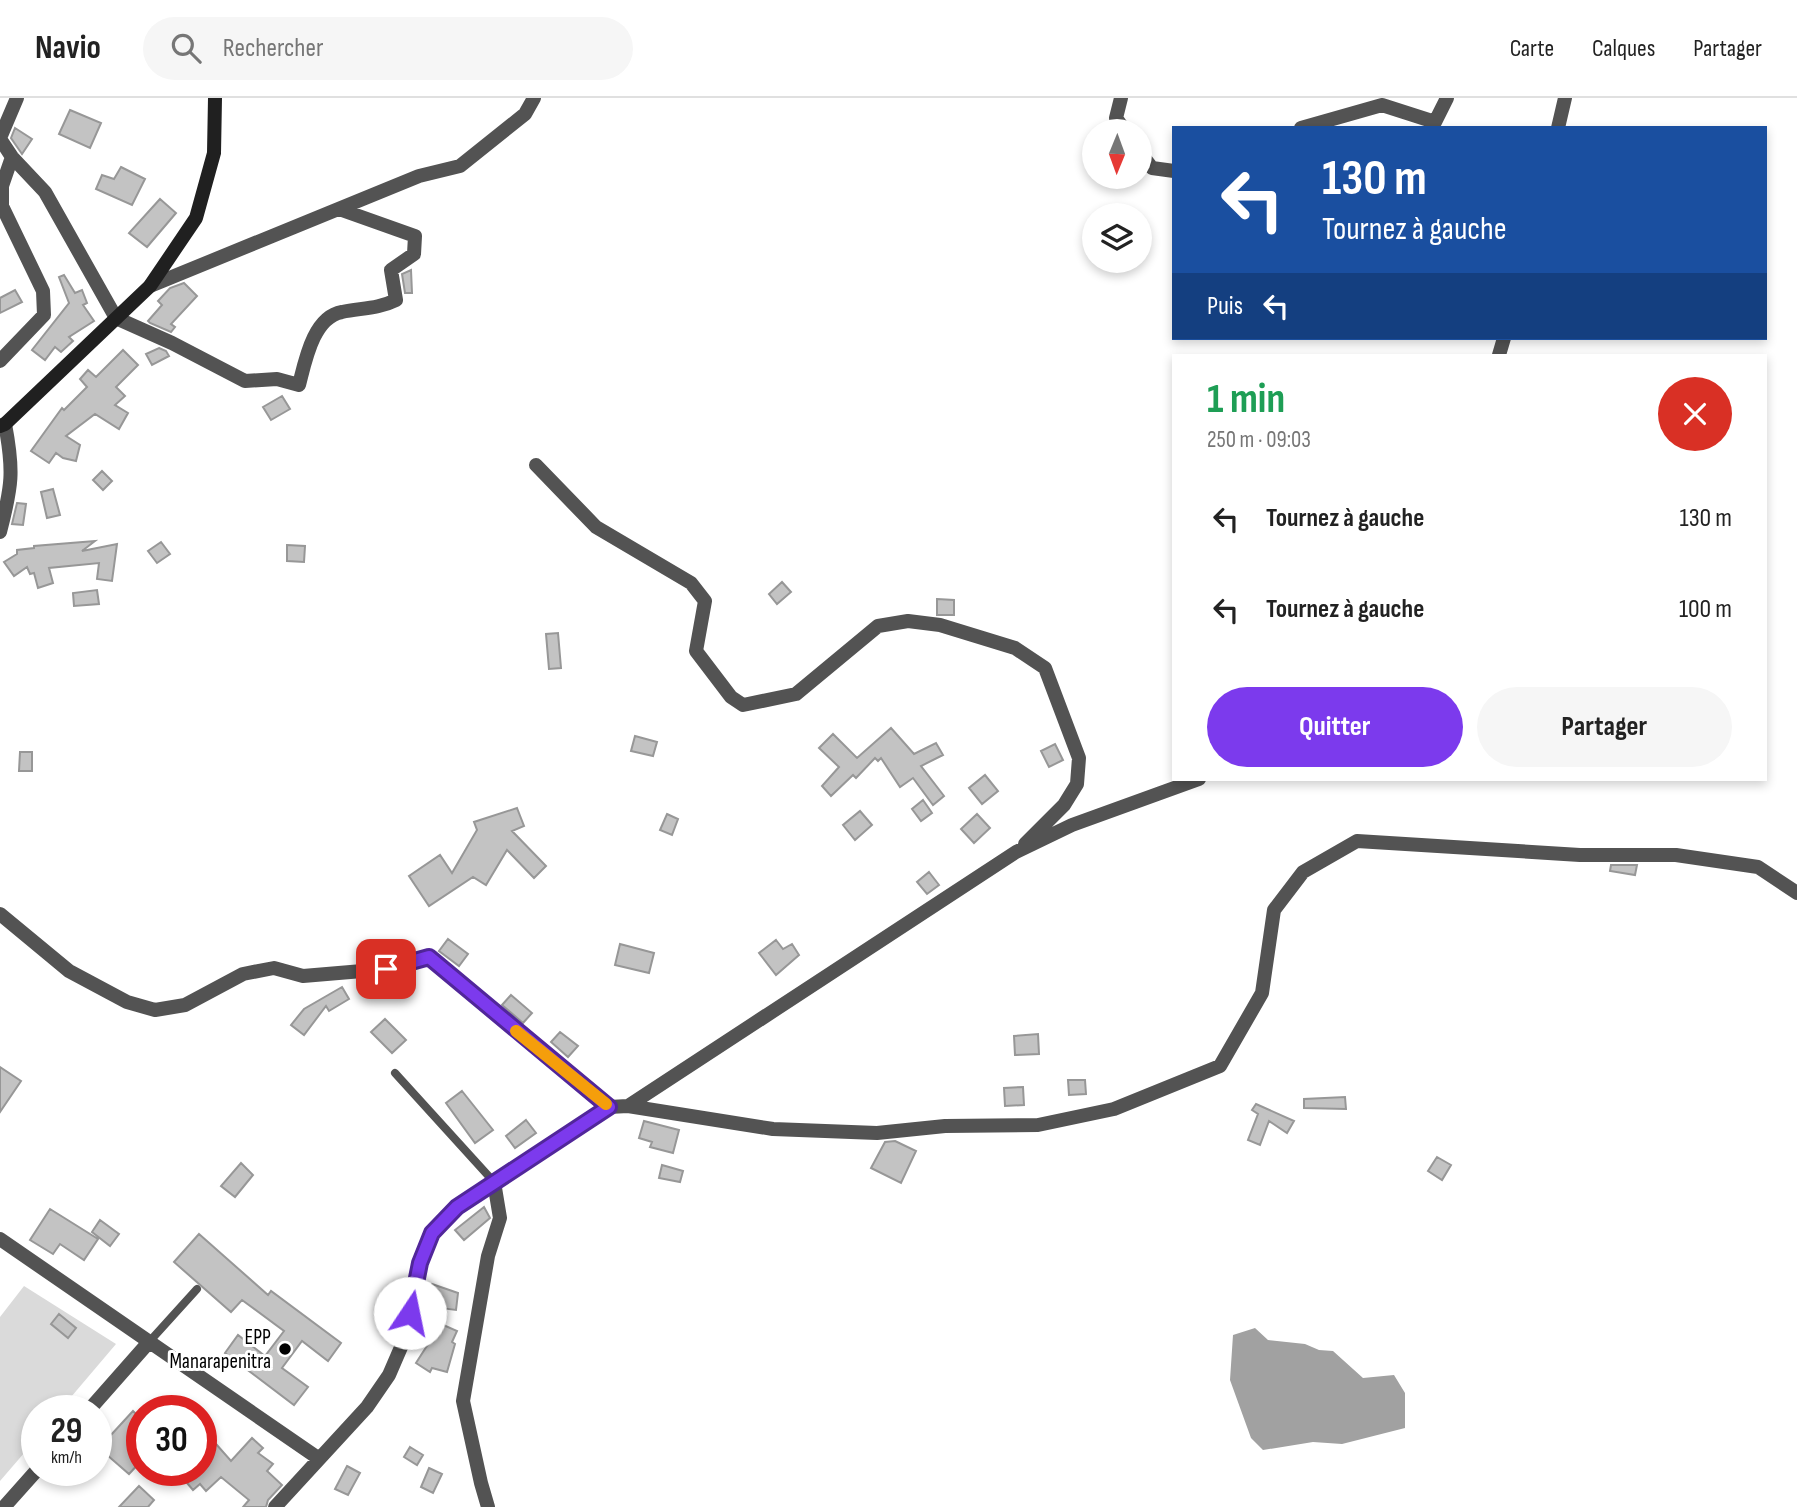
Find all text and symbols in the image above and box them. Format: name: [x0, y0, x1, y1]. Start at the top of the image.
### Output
search box: [143, 17, 633, 80]
text: Navio: [35, 28, 101, 68]
icon: search: [167, 29, 205, 67]
text: Rechercher: [223, 33, 323, 64]
text: Carte: [1510, 34, 1554, 63]
text: Calques: [1592, 34, 1655, 63]
text: Partager: [1693, 34, 1762, 63]
north arrow: [1082, 119, 1152, 189]
map controls: [1082, 119, 1152, 273]
text: 130 m: [1322, 150, 1427, 209]
icon: left: [1207, 154, 1298, 245]
button: layers: [1082, 203, 1152, 273]
text: Tournez à gauche: [1322, 210, 1507, 249]
icon: left: [1257, 287, 1295, 325]
text: Puis: [1207, 291, 1243, 322]
text: 1 min: [1207, 374, 1285, 425]
button: close: [1658, 377, 1732, 451]
text: 250 m · 09:03: [1207, 426, 1311, 454]
icon: left: [1207, 500, 1245, 538]
text: Tournez à gauche: [1266, 503, 1424, 534]
text: 130 m: [1680, 503, 1732, 534]
icon: left: [1207, 591, 1245, 629]
text: Tournez à gauche: [1266, 594, 1424, 625]
text: 100 m: [1679, 594, 1732, 625]
button: Quitter: [1207, 687, 1463, 767]
button: Partager: [1477, 687, 1732, 767]
pin: [356, 939, 416, 999]
icon: arrive: [367, 950, 405, 988]
position arrow: [373, 1276, 447, 1350]
place label: EPP Manarapenitra: [169, 1325, 271, 1374]
marker: EPP Manarapenitra: [277, 1341, 293, 1357]
speed limit sign: 30: [126, 1395, 217, 1486]
text: 29: [51, 1410, 82, 1453]
text: km/h: [51, 1447, 82, 1468]

